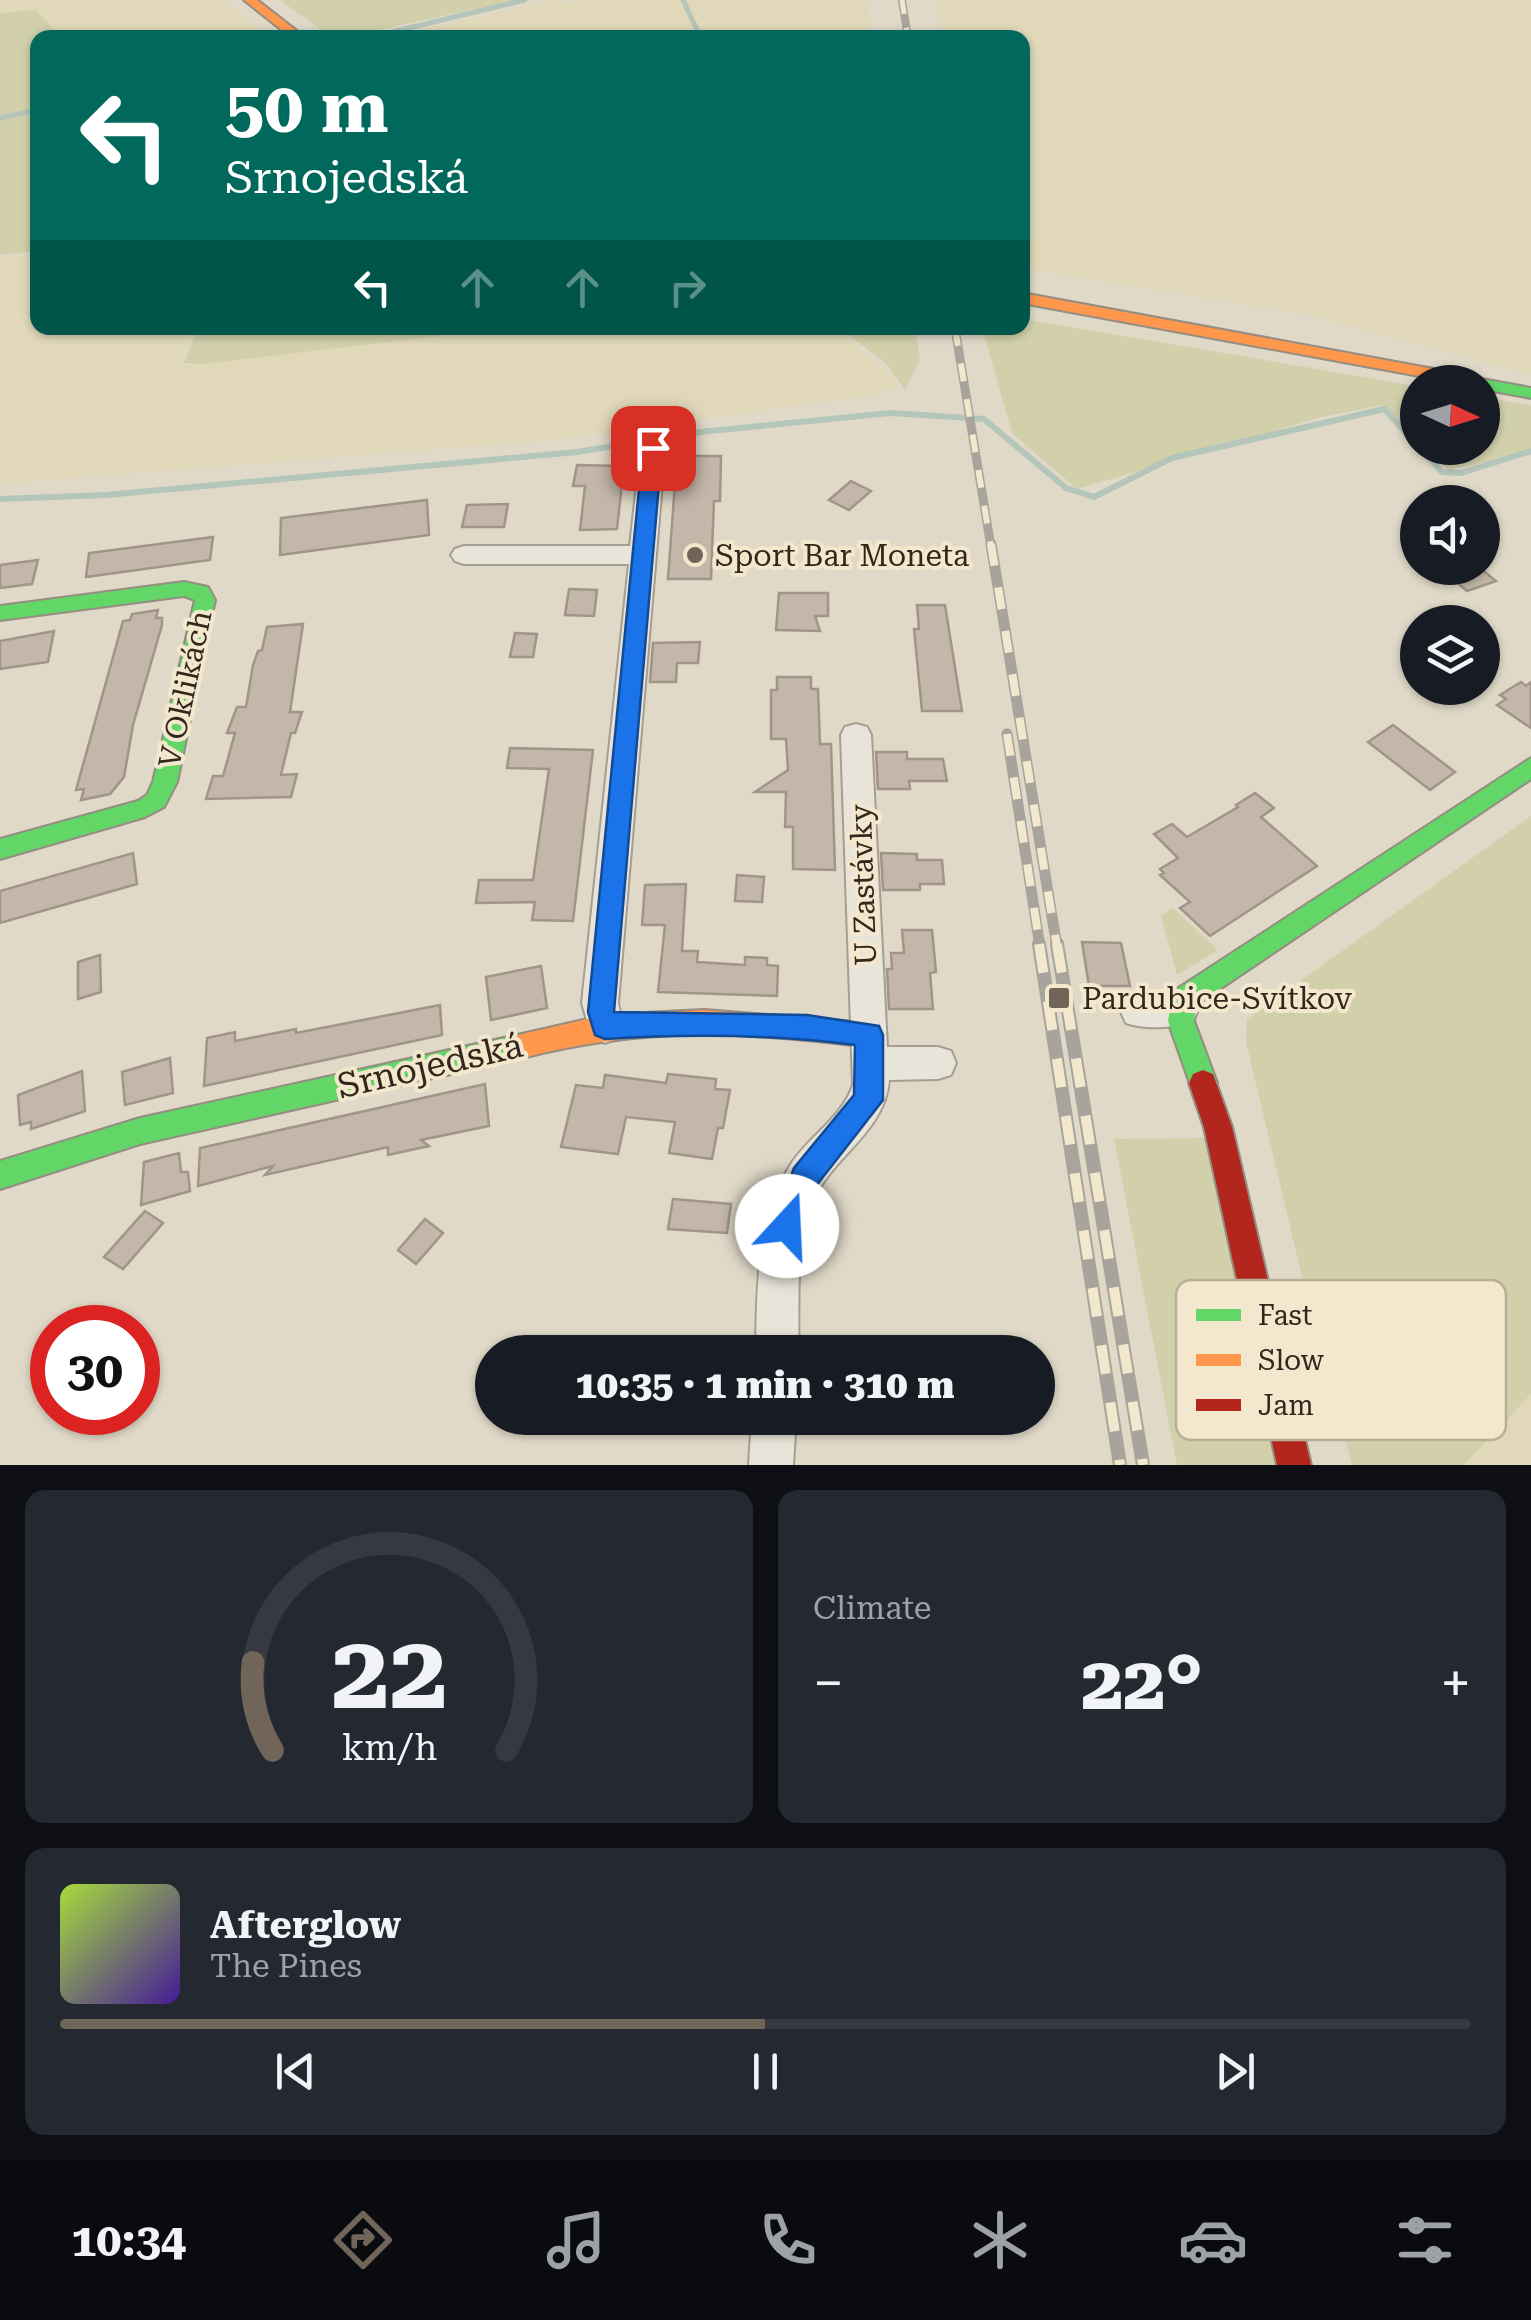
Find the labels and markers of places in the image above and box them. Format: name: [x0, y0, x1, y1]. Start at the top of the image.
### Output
pin: [611, 406, 696, 491]
place label: Sport Bar Moneta: [715, 538, 969, 573]
marker: Sport Bar Moneta: [684, 544, 706, 566]
place label: Pardubice-Svítkov: [1082, 981, 1353, 1016]
marker: Pardubice-Svítkov: [1046, 985, 1072, 1011]

